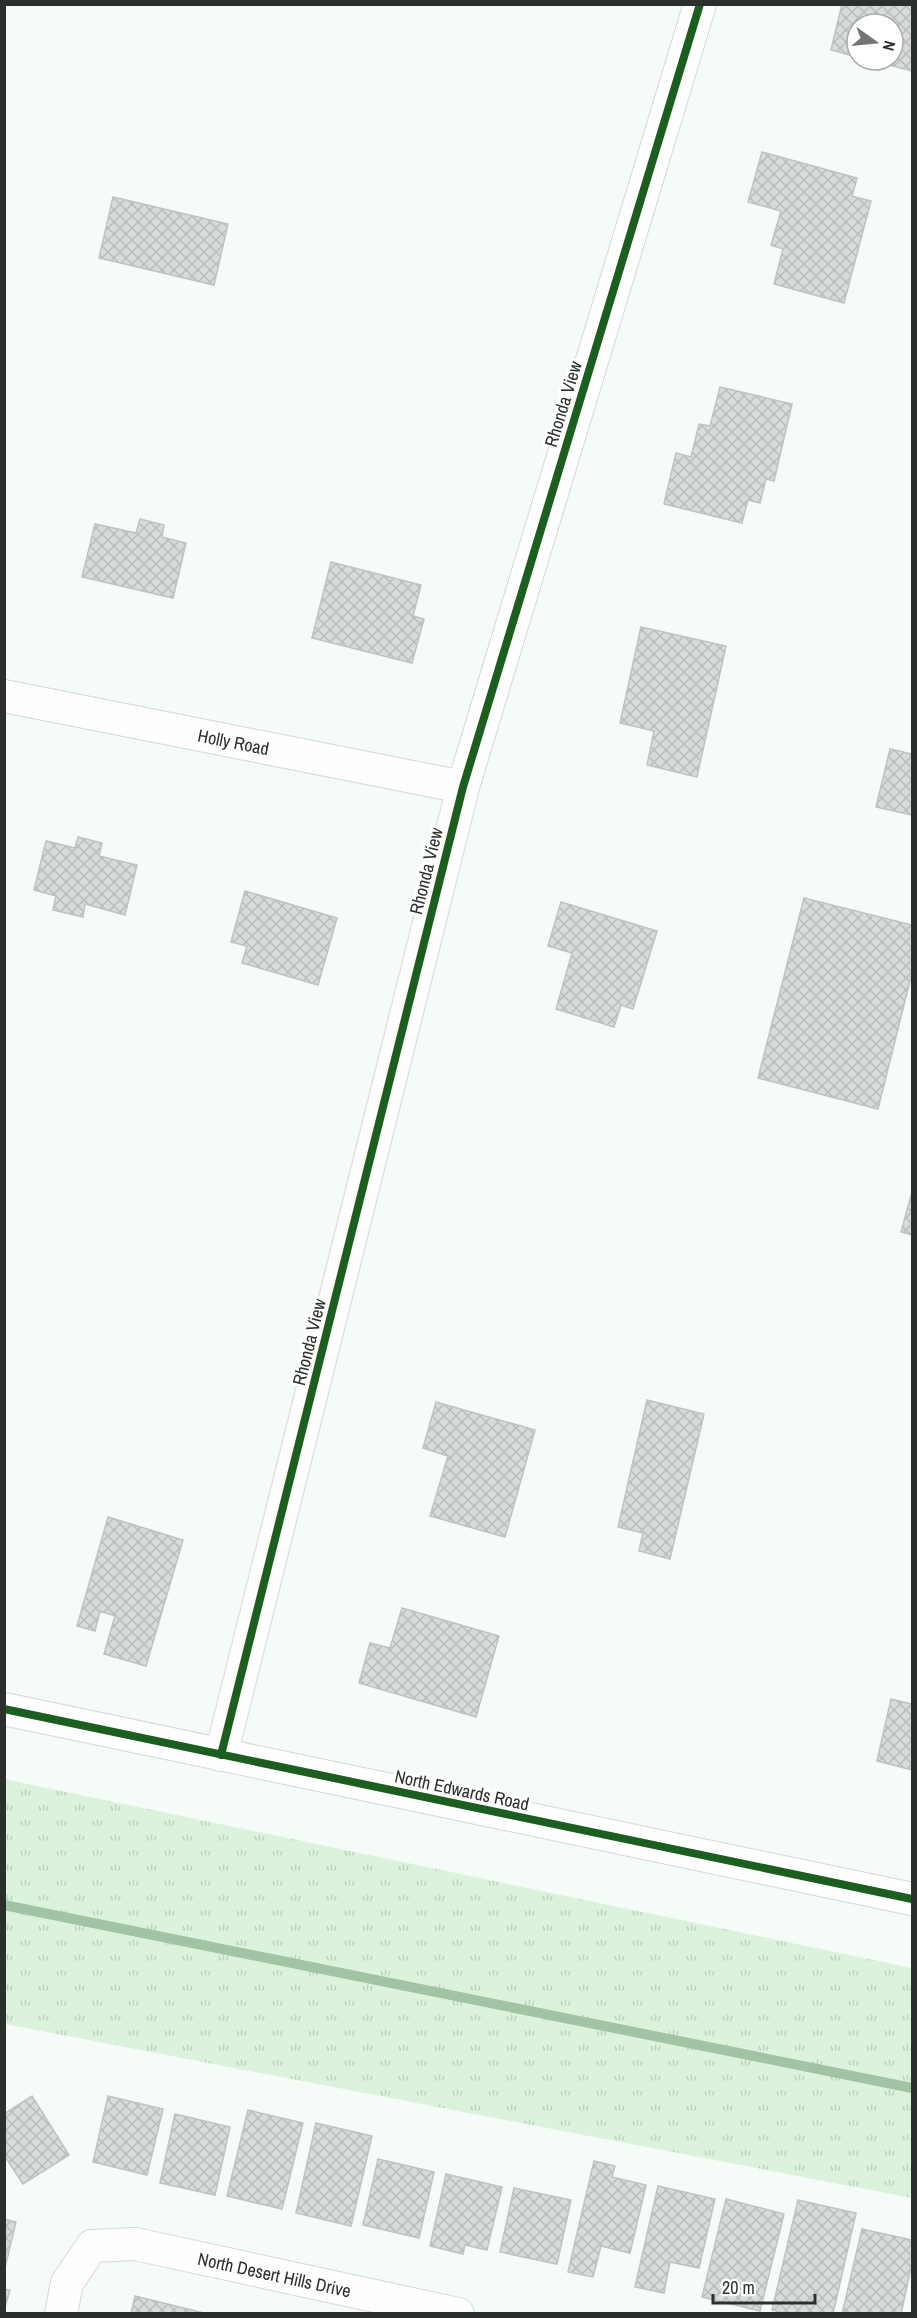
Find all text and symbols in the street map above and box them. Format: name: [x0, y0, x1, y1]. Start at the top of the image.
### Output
north arrow: [845, 12, 905, 72]
text: N: [878, 38, 901, 53]
street label: Rhonda View: [538, 358, 588, 450]
street label: Holly Road: [196, 722, 271, 761]
street label: Rhonda View: [403, 825, 449, 917]
street label: Rhonda View: [286, 1296, 332, 1388]
street label: North Edwards Road: [392, 1764, 532, 1816]
street label: North Desert Hills Drive: [196, 2245, 353, 2303]
scale bar: [713, 2267, 815, 2305]
text: 20 m: [722, 2275, 755, 2300]

